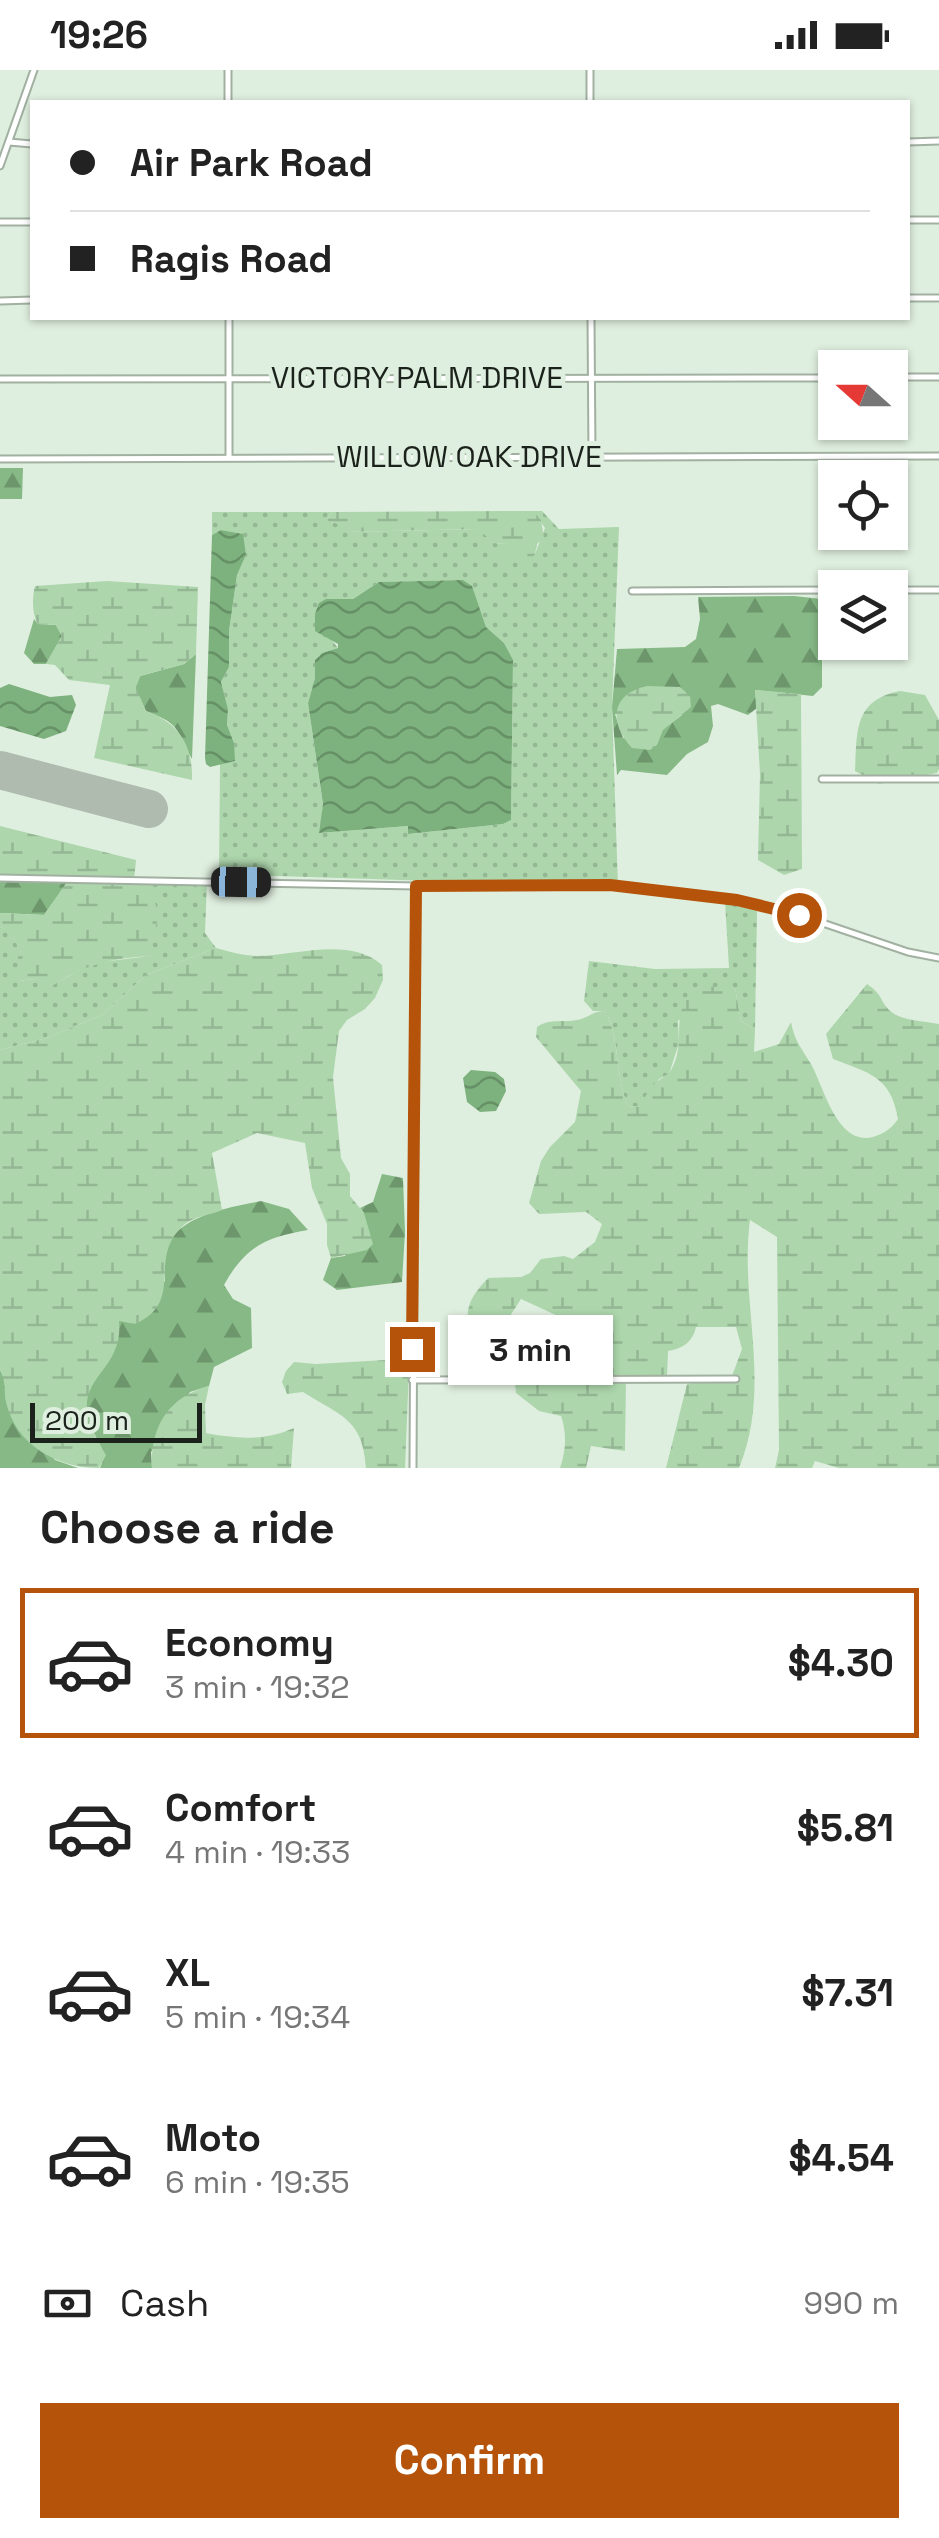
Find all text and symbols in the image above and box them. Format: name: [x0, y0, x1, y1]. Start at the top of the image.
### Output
text: 19:26: [50, 11, 148, 59]
text: Air Park Road: [130, 139, 373, 187]
text: Ragis Road: [130, 235, 333, 283]
north arrow: [818, 350, 908, 440]
map controls: [818, 350, 908, 660]
street label: VICTORY PALM DRIVE: [271, 358, 563, 397]
street label: WILLOW OAK DRIVE: [336, 437, 602, 476]
button: locate: [818, 460, 908, 550]
button: layers: [818, 570, 908, 660]
car: [211, 866, 271, 898]
route start: [777, 893, 822, 938]
callout: 3 min: [447, 1314, 612, 1384]
route end: [390, 1327, 435, 1372]
text: 3 min: [489, 1330, 572, 1370]
scale bar: [30, 1398, 202, 1442]
text: 200 m: [45, 1402, 129, 1438]
text: Choose a ride: [40, 1499, 335, 1556]
icon: car: [45, 1618, 135, 1708]
text: Economy: [165, 1619, 334, 1667]
text: $4.30: [788, 1639, 894, 1687]
text: 3 min · 19:32: [165, 1667, 350, 1707]
icon: car: [45, 1783, 135, 1873]
text: Comfort: [165, 1784, 316, 1832]
text: $5.81: [797, 1804, 894, 1852]
text: 4 min · 19:33: [165, 1832, 350, 1872]
icon: car: [45, 1948, 135, 2038]
text: XL: [165, 1949, 210, 1997]
text: $7.31: [802, 1969, 894, 2017]
text: 5 min · 19:34: [165, 1997, 350, 2037]
icon: car: [45, 2113, 135, 2203]
text: Moto: [165, 2114, 261, 2162]
text: $4.54: [789, 2134, 894, 2182]
text: 6 min · 19:35: [165, 2162, 350, 2202]
icon: cash: [40, 2276, 95, 2331]
text: Cash: [120, 2279, 209, 2327]
text: 990 m: [804, 2283, 899, 2323]
button: Confirm: [40, 2403, 899, 2518]

